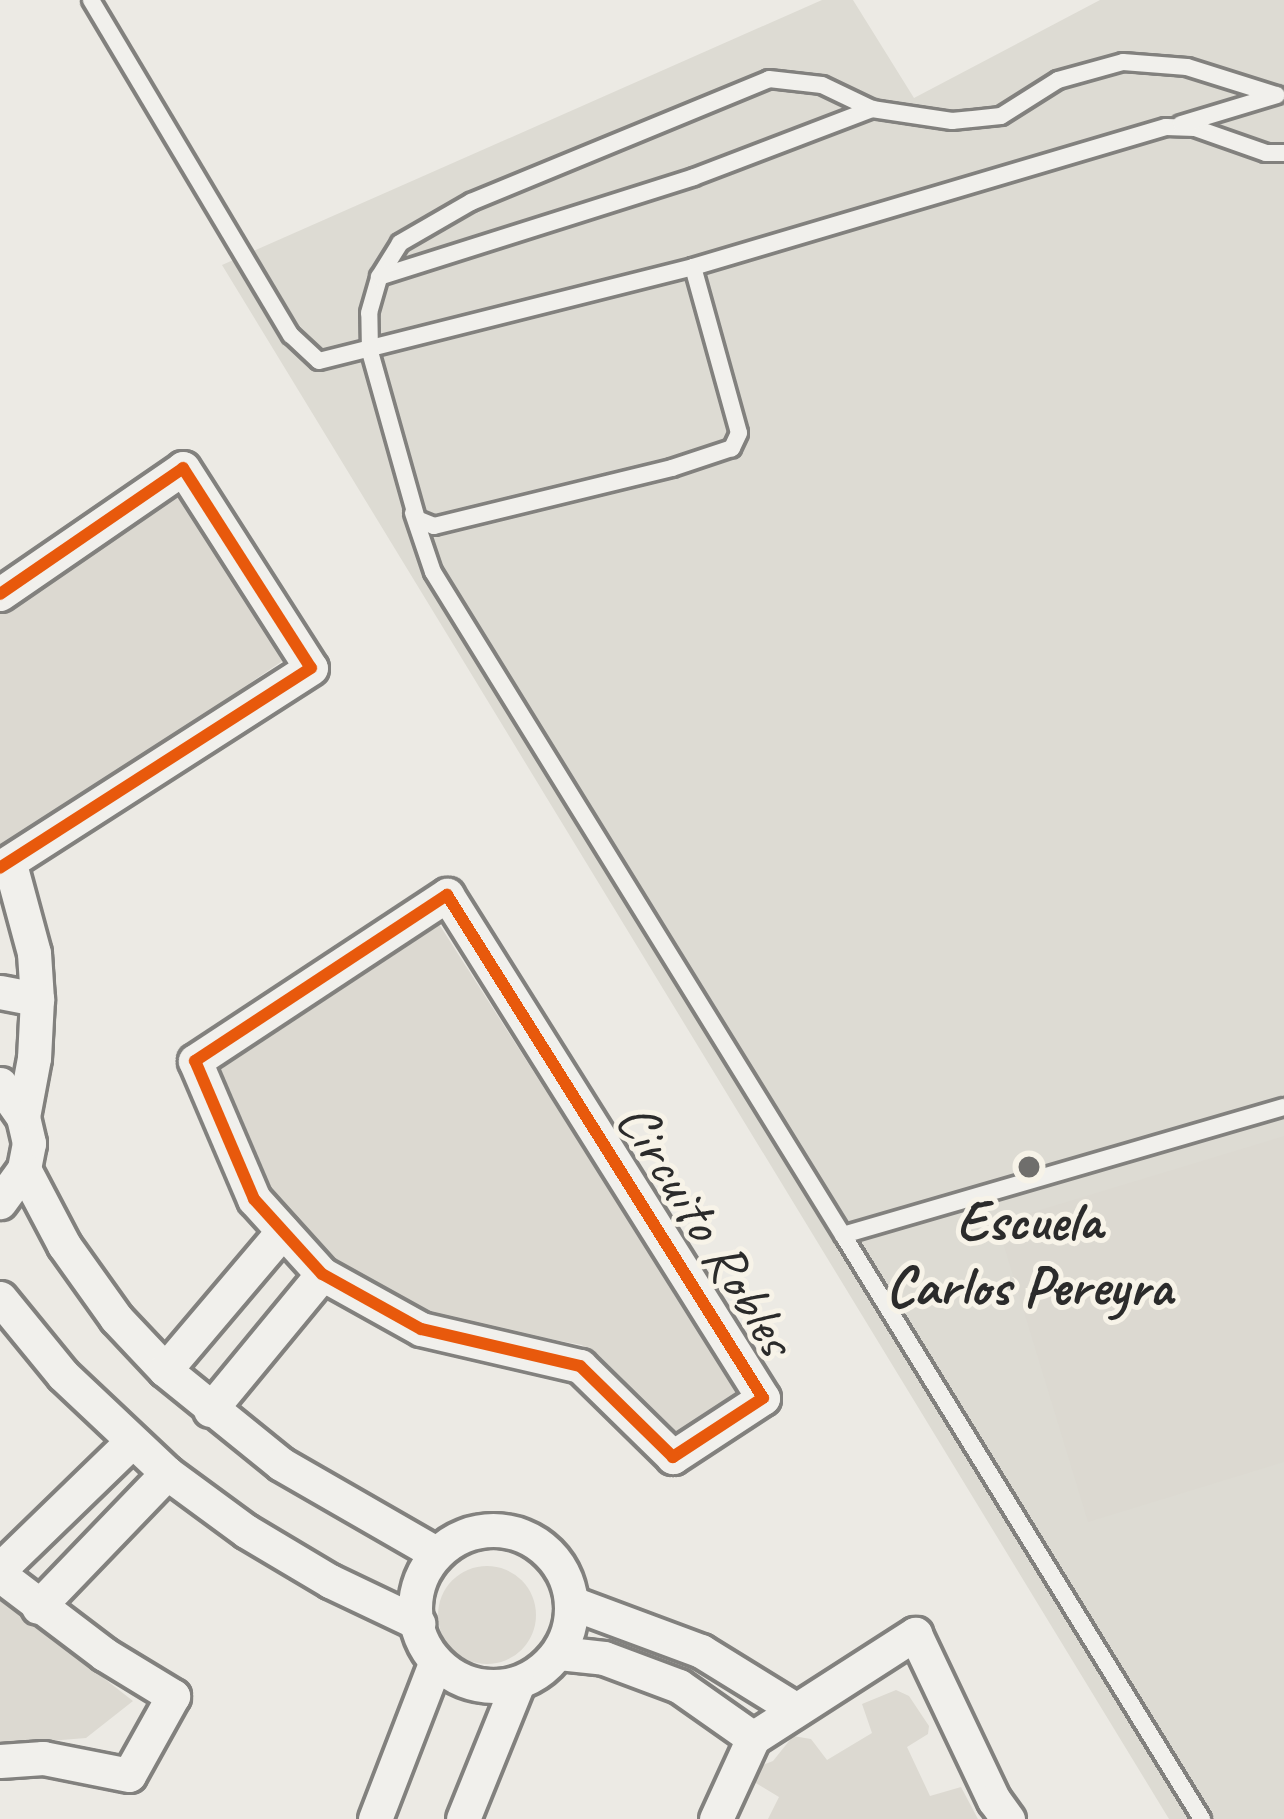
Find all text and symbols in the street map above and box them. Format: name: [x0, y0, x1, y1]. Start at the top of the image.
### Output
street label: Circuito Robles: [601, 1090, 811, 1368]
marker: Escuela Carlos Pereyra: [1016, 1154, 1042, 1180]
place label: Escuela Carlos Pereyra: [886, 1187, 1172, 1321]

